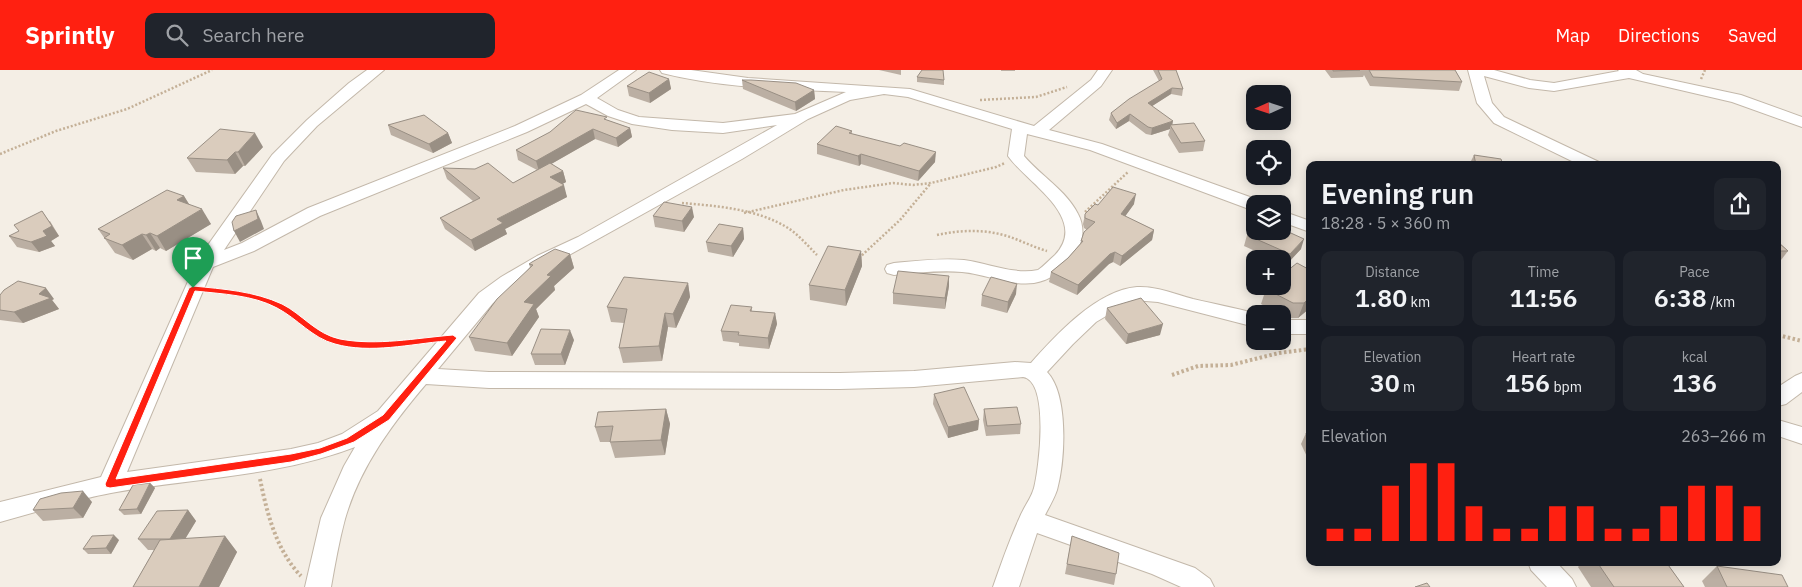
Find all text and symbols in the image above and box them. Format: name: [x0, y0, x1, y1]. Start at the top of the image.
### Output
search box: [145, 13, 495, 58]
text: Sprintly: [25, 19, 115, 51]
icon: search: [163, 21, 191, 49]
text: Search here: [203, 23, 304, 47]
text: Map: [1555, 24, 1590, 47]
text: Directions: [1618, 24, 1700, 47]
text: Saved: [1728, 24, 1777, 47]
north arrow: [1246, 85, 1291, 130]
map controls: [1246, 85, 1291, 350]
button: locate: [1246, 140, 1291, 185]
text: Evening run: [1321, 175, 1474, 212]
button: share: [1714, 178, 1766, 230]
button: layers: [1246, 195, 1291, 240]
text: 18:28 · 5 × 360 m: [1321, 213, 1450, 233]
pin: [172, 237, 214, 288]
icon: arrive: [179, 244, 207, 272]
button: +: [1246, 250, 1291, 295]
text: Distance: [1365, 263, 1420, 281]
text: Time: [1528, 263, 1559, 281]
text: Pace: [1679, 263, 1710, 281]
text: 1.80: [1355, 281, 1407, 314]
text: 11:56: [1510, 281, 1577, 314]
text: 6:38: [1654, 281, 1707, 314]
text: km: [1407, 293, 1430, 311]
text: /km: [1707, 293, 1735, 311]
button: −: [1246, 305, 1291, 350]
text: Elevation: [1364, 348, 1422, 366]
text: Heart rate: [1512, 348, 1575, 366]
text: kcal: [1682, 348, 1707, 366]
text: 30: [1370, 366, 1400, 399]
text: 156: [1505, 366, 1550, 399]
text: 136: [1672, 366, 1717, 399]
text: m: [1400, 378, 1415, 396]
text: bpm: [1550, 378, 1582, 396]
text: Elevation: [1321, 426, 1387, 446]
text: 263–266 m: [1681, 426, 1766, 446]

